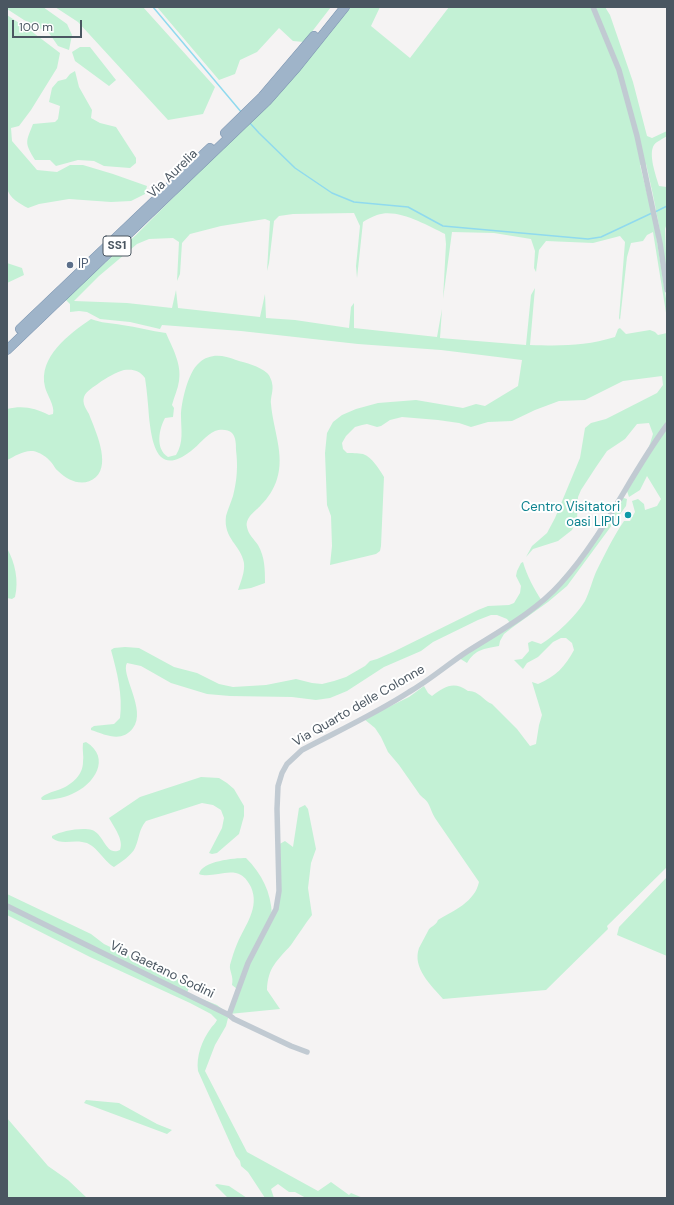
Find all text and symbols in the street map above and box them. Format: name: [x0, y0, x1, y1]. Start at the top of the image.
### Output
scale bar: [14, 12, 84, 38]
text: 100 m: [19, 19, 53, 35]
street label: Via Aurelia: [145, 146, 201, 202]
road number: SS1: [103, 236, 131, 256]
place label: IP: [78, 257, 89, 273]
marker: IP: [65, 260, 75, 270]
place label: Centro Visitatori oasi LIPU: [521, 500, 620, 531]
marker: Centro Visitatori oasi LIPU: [623, 510, 633, 520]
street label: Via Quarto delle Colonne: [290, 662, 428, 750]
street label: Via Gaetano Sodini: [107, 938, 217, 1002]

